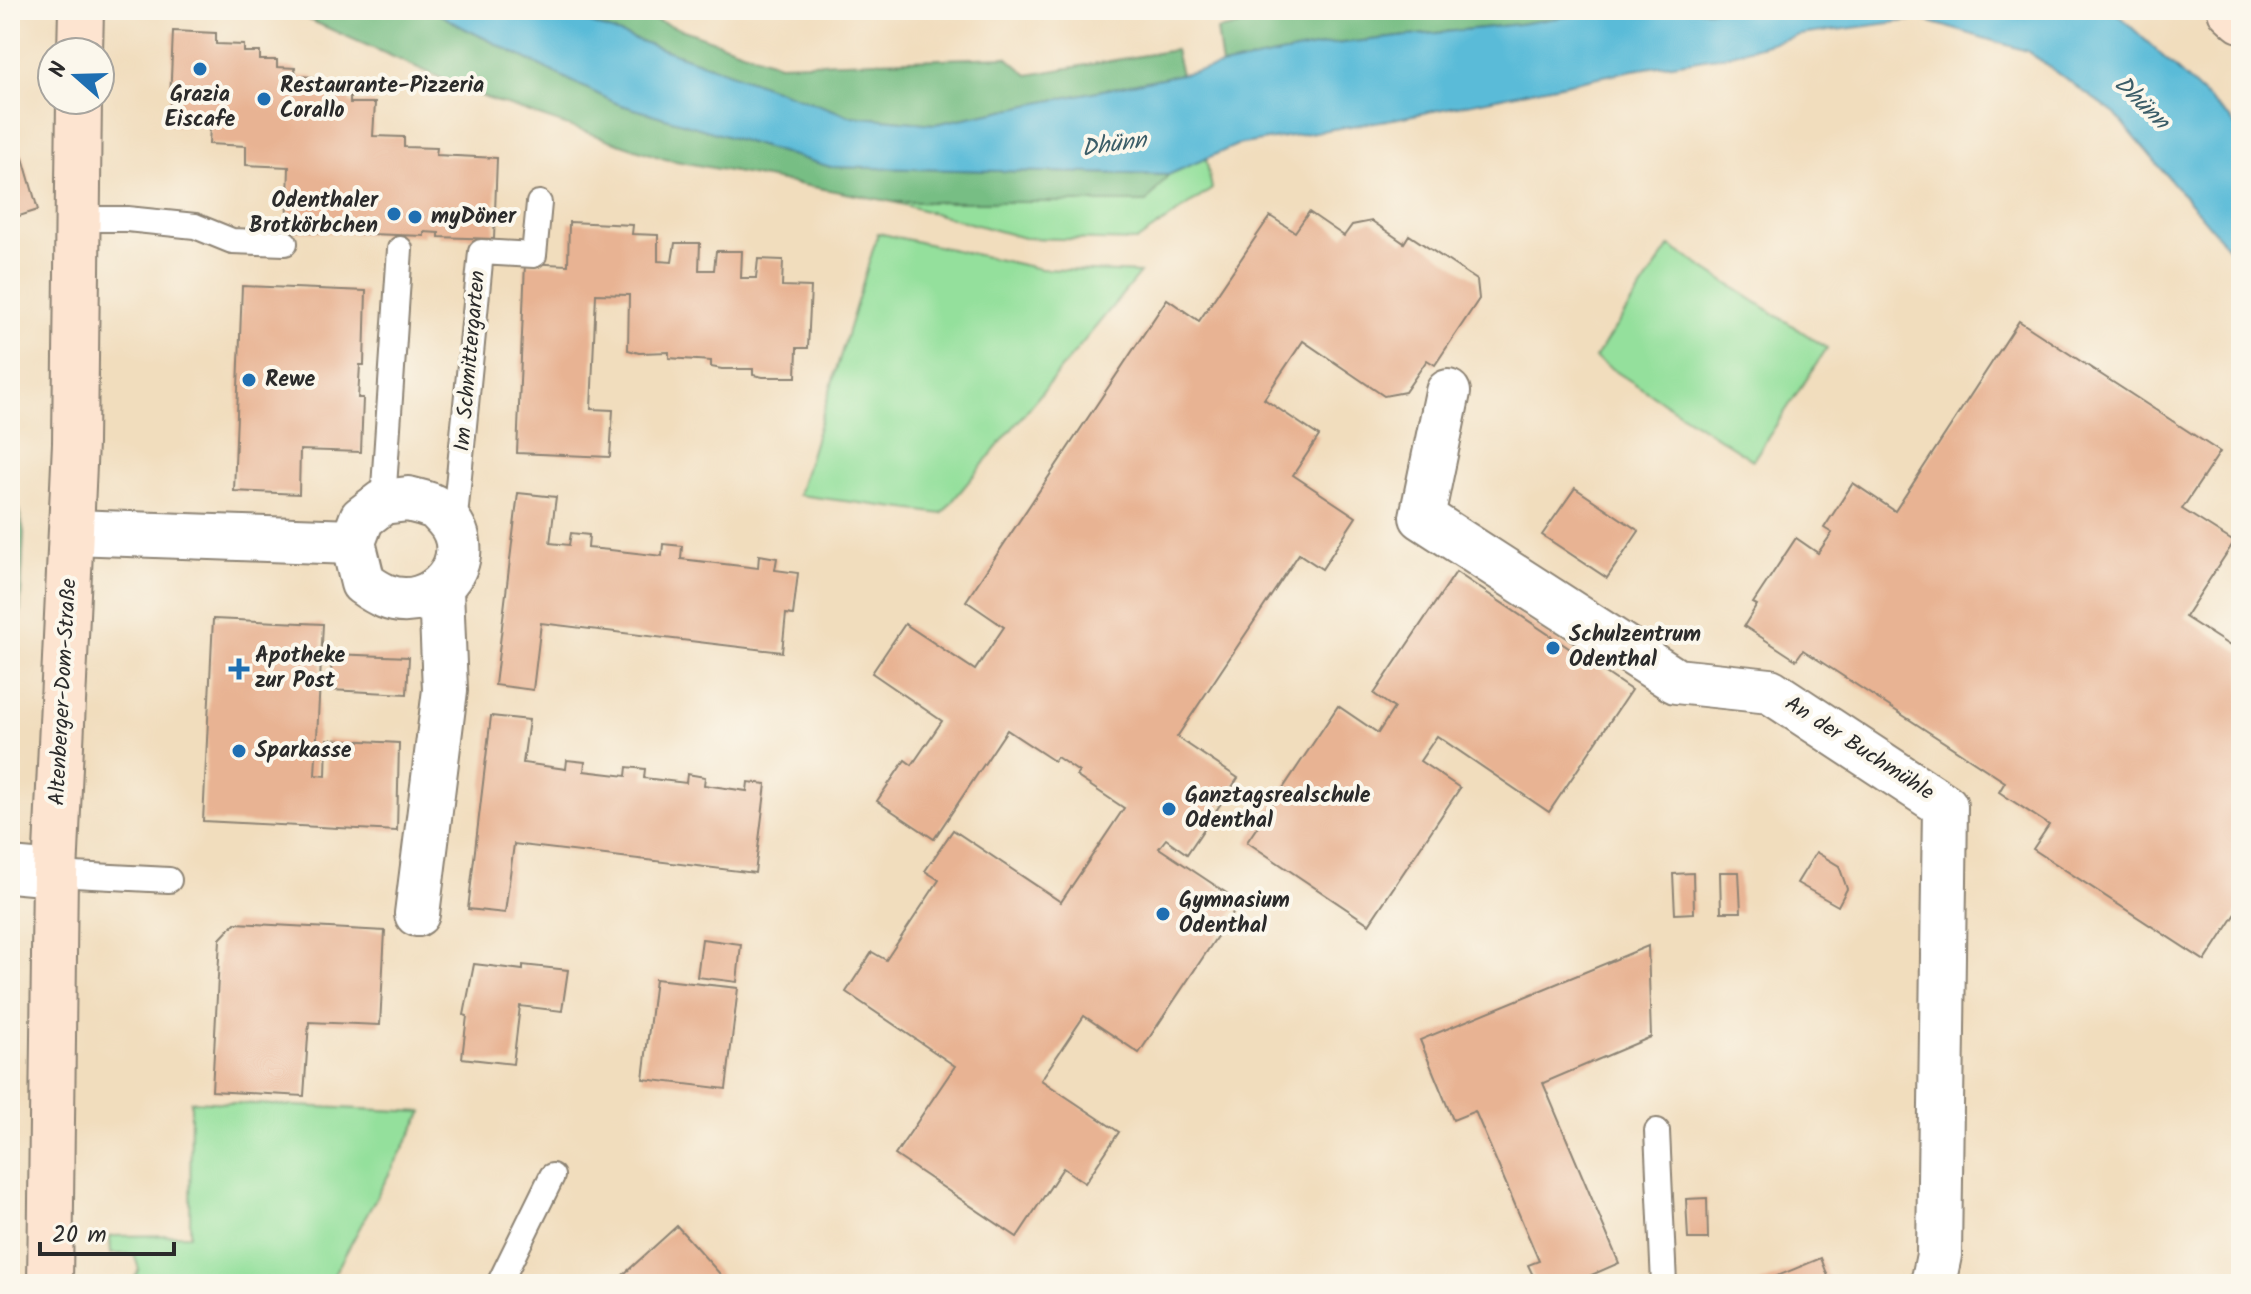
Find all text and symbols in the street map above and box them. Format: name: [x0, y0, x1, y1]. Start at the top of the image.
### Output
north arrow: [36, 36, 116, 116]
text: N: [41, 57, 78, 83]
marker: Grazia Eiscafe: [191, 60, 209, 78]
water label: Dhünn: [2104, 66, 2180, 141]
place label: Restaurante-Pizzeria Corallo: [280, 69, 484, 129]
place label: Grazia Eiscafe: [165, 78, 235, 138]
marker: Restaurante-Pizzeria Corallo: [255, 90, 273, 108]
water label: Dhünn: [1079, 121, 1151, 169]
place label: Odenthaler Brotkörbchen: [249, 184, 379, 244]
place label: myDöner: [431, 200, 517, 235]
marker: Odenthaler Brotkörbchen: [385, 205, 403, 223]
marker: myDöner: [406, 208, 424, 226]
street label: Im Schmittergarten: [446, 269, 496, 453]
place label: Rewe: [265, 363, 316, 398]
marker: Rewe: [240, 371, 258, 389]
street label: Altenberger-Dom-Straße: [41, 577, 87, 807]
place label: Schulzentrum Odenthal: [1569, 618, 1701, 678]
place label: Apotheke zur Post: [255, 639, 346, 699]
marker: Schulzentrum Odenthal: [1544, 639, 1562, 657]
marker: Apotheke zur Post: [230, 660, 248, 678]
street label: An der Buchmühle: [1777, 687, 1941, 811]
place label: Sparkasse: [255, 734, 352, 769]
marker: Sparkasse: [230, 742, 248, 760]
place label: Ganztagsrealschule Odenthal: [1185, 779, 1371, 839]
marker: Ganztagsrealschule Odenthal: [1160, 800, 1178, 818]
place label: Gymnasium Odenthal: [1179, 884, 1290, 944]
marker: Gymnasium Odenthal: [1154, 905, 1172, 923]
scale bar: [40, 1206, 174, 1256]
text: 20 m: [52, 1216, 107, 1255]

